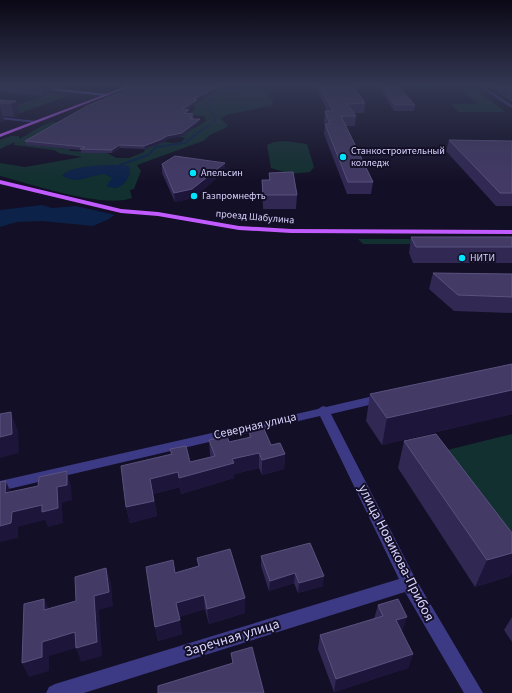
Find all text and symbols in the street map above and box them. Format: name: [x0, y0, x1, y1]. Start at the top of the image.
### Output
place label: Станкостроительный колледж: [351, 144, 445, 170]
marker: Станкостроительный колледж: [338, 152, 348, 162]
place label: Апельсин: [201, 166, 243, 180]
marker: Апельсин: [188, 168, 198, 178]
place label: Газпромнефть: [202, 189, 266, 203]
marker: Газпромнефть: [189, 191, 199, 201]
street label: проезд Шабулина: [215, 207, 295, 227]
place label: НИТИ: [470, 251, 495, 265]
marker: НИТИ: [457, 253, 467, 263]
street label: Северная улица: [212, 408, 298, 444]
street label: улица Новикова-Прибоя: [353, 481, 439, 625]
street label: Заречная улица: [182, 614, 282, 662]

